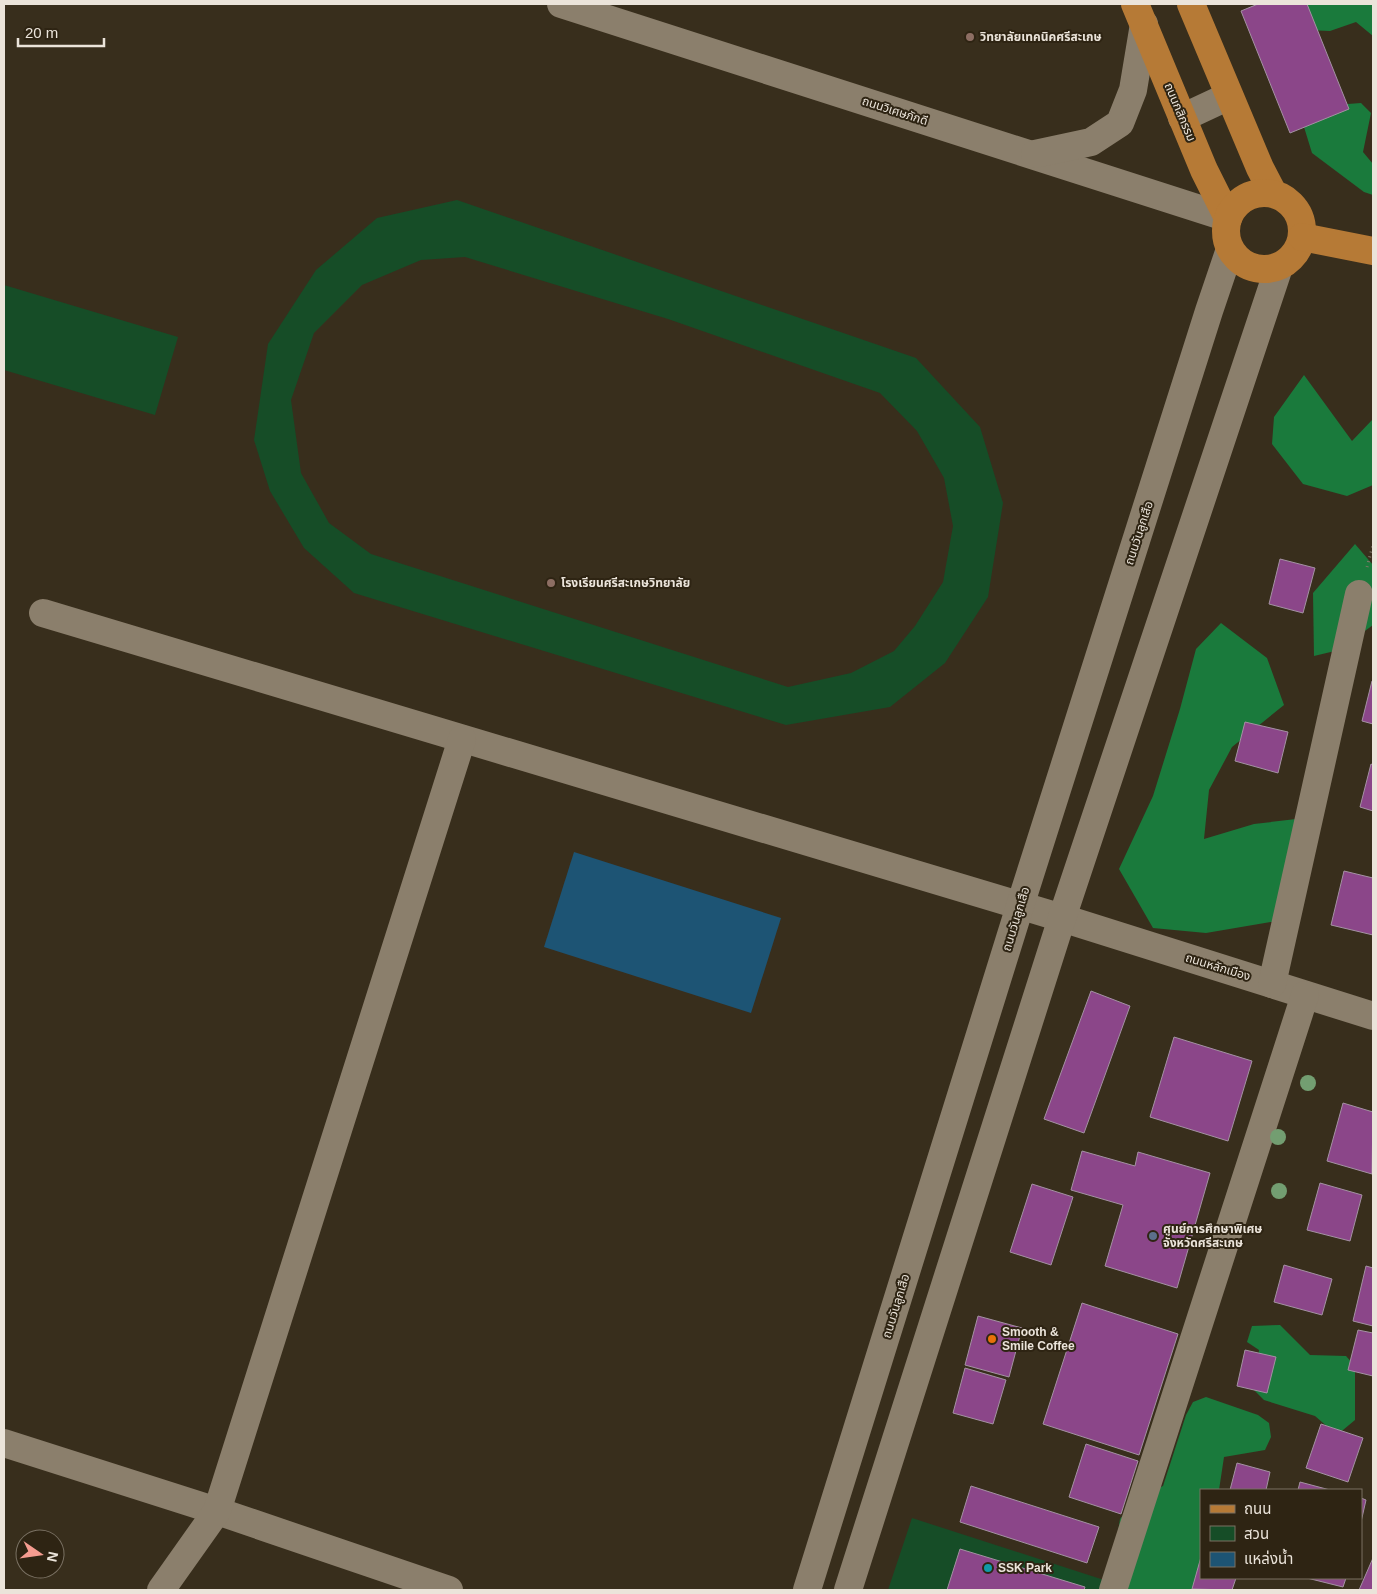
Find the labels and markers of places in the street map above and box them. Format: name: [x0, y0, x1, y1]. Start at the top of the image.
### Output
place label: วิทยาลัยเทคนิคศรีสะเกษ: [979, 30, 1102, 44]
marker: วิทยาลัยเทคนิคศรีสะเกษ: [964, 31, 976, 43]
place label: โรงเรียนศรีสะเกษวิทยาลัย: [561, 576, 690, 590]
marker: โรงเรียนศรีสะเกษวิทยาลัย: [545, 577, 557, 589]
place label: ศูนย์การศึกษาพิเศษ จังหวัดศรีสะเกษ: [1163, 1222, 1262, 1250]
marker: ศูนย์การศึกษาพิเศษ จังหวัดศรีสะเกษ: [1147, 1230, 1159, 1242]
place label: Smooth & Smile Coffee: [1002, 1325, 1075, 1353]
marker: Smooth & Smile Coffee: [986, 1333, 998, 1345]
place label: SSK Park: [998, 1561, 1052, 1575]
marker: SSK Park: [982, 1562, 994, 1574]

